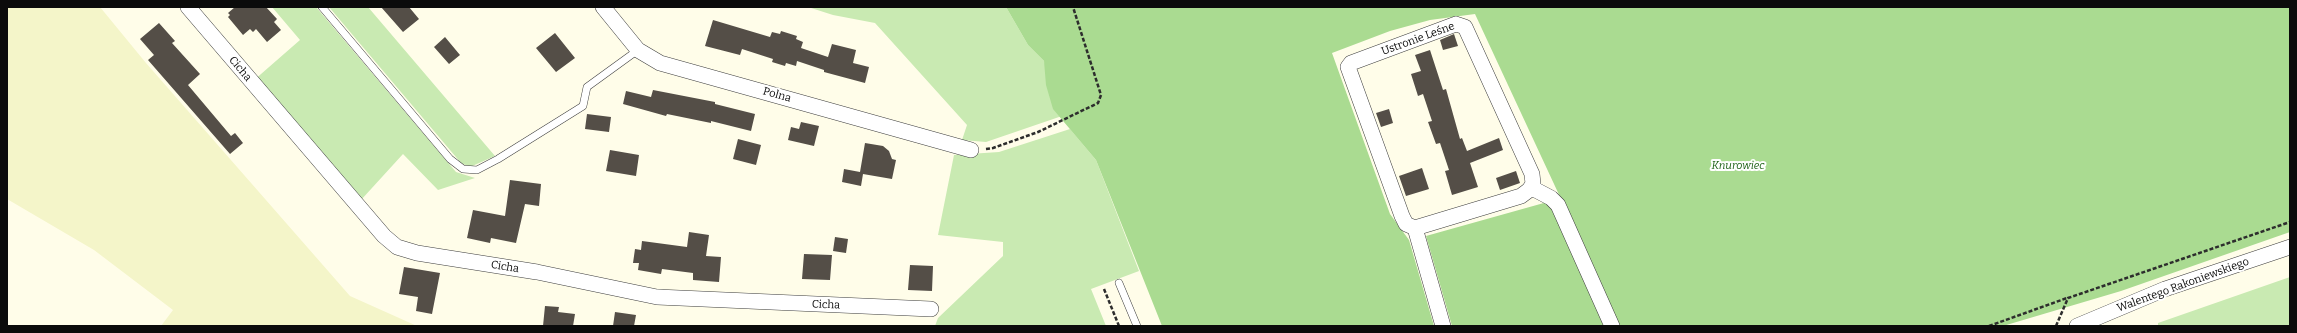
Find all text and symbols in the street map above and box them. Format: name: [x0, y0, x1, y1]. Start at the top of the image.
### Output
street label: Ustronie Leśne: [1380, 20, 1456, 58]
street label: Cicha: [226, 54, 254, 84]
street label: Polna: [761, 85, 793, 105]
park label: Knurowiec: [1711, 159, 1765, 173]
street label: Walentego Rakoniewskiego: [2115, 255, 2251, 315]
street label: Cicha: [490, 258, 520, 276]
street label: Cicha: [812, 298, 840, 312]

